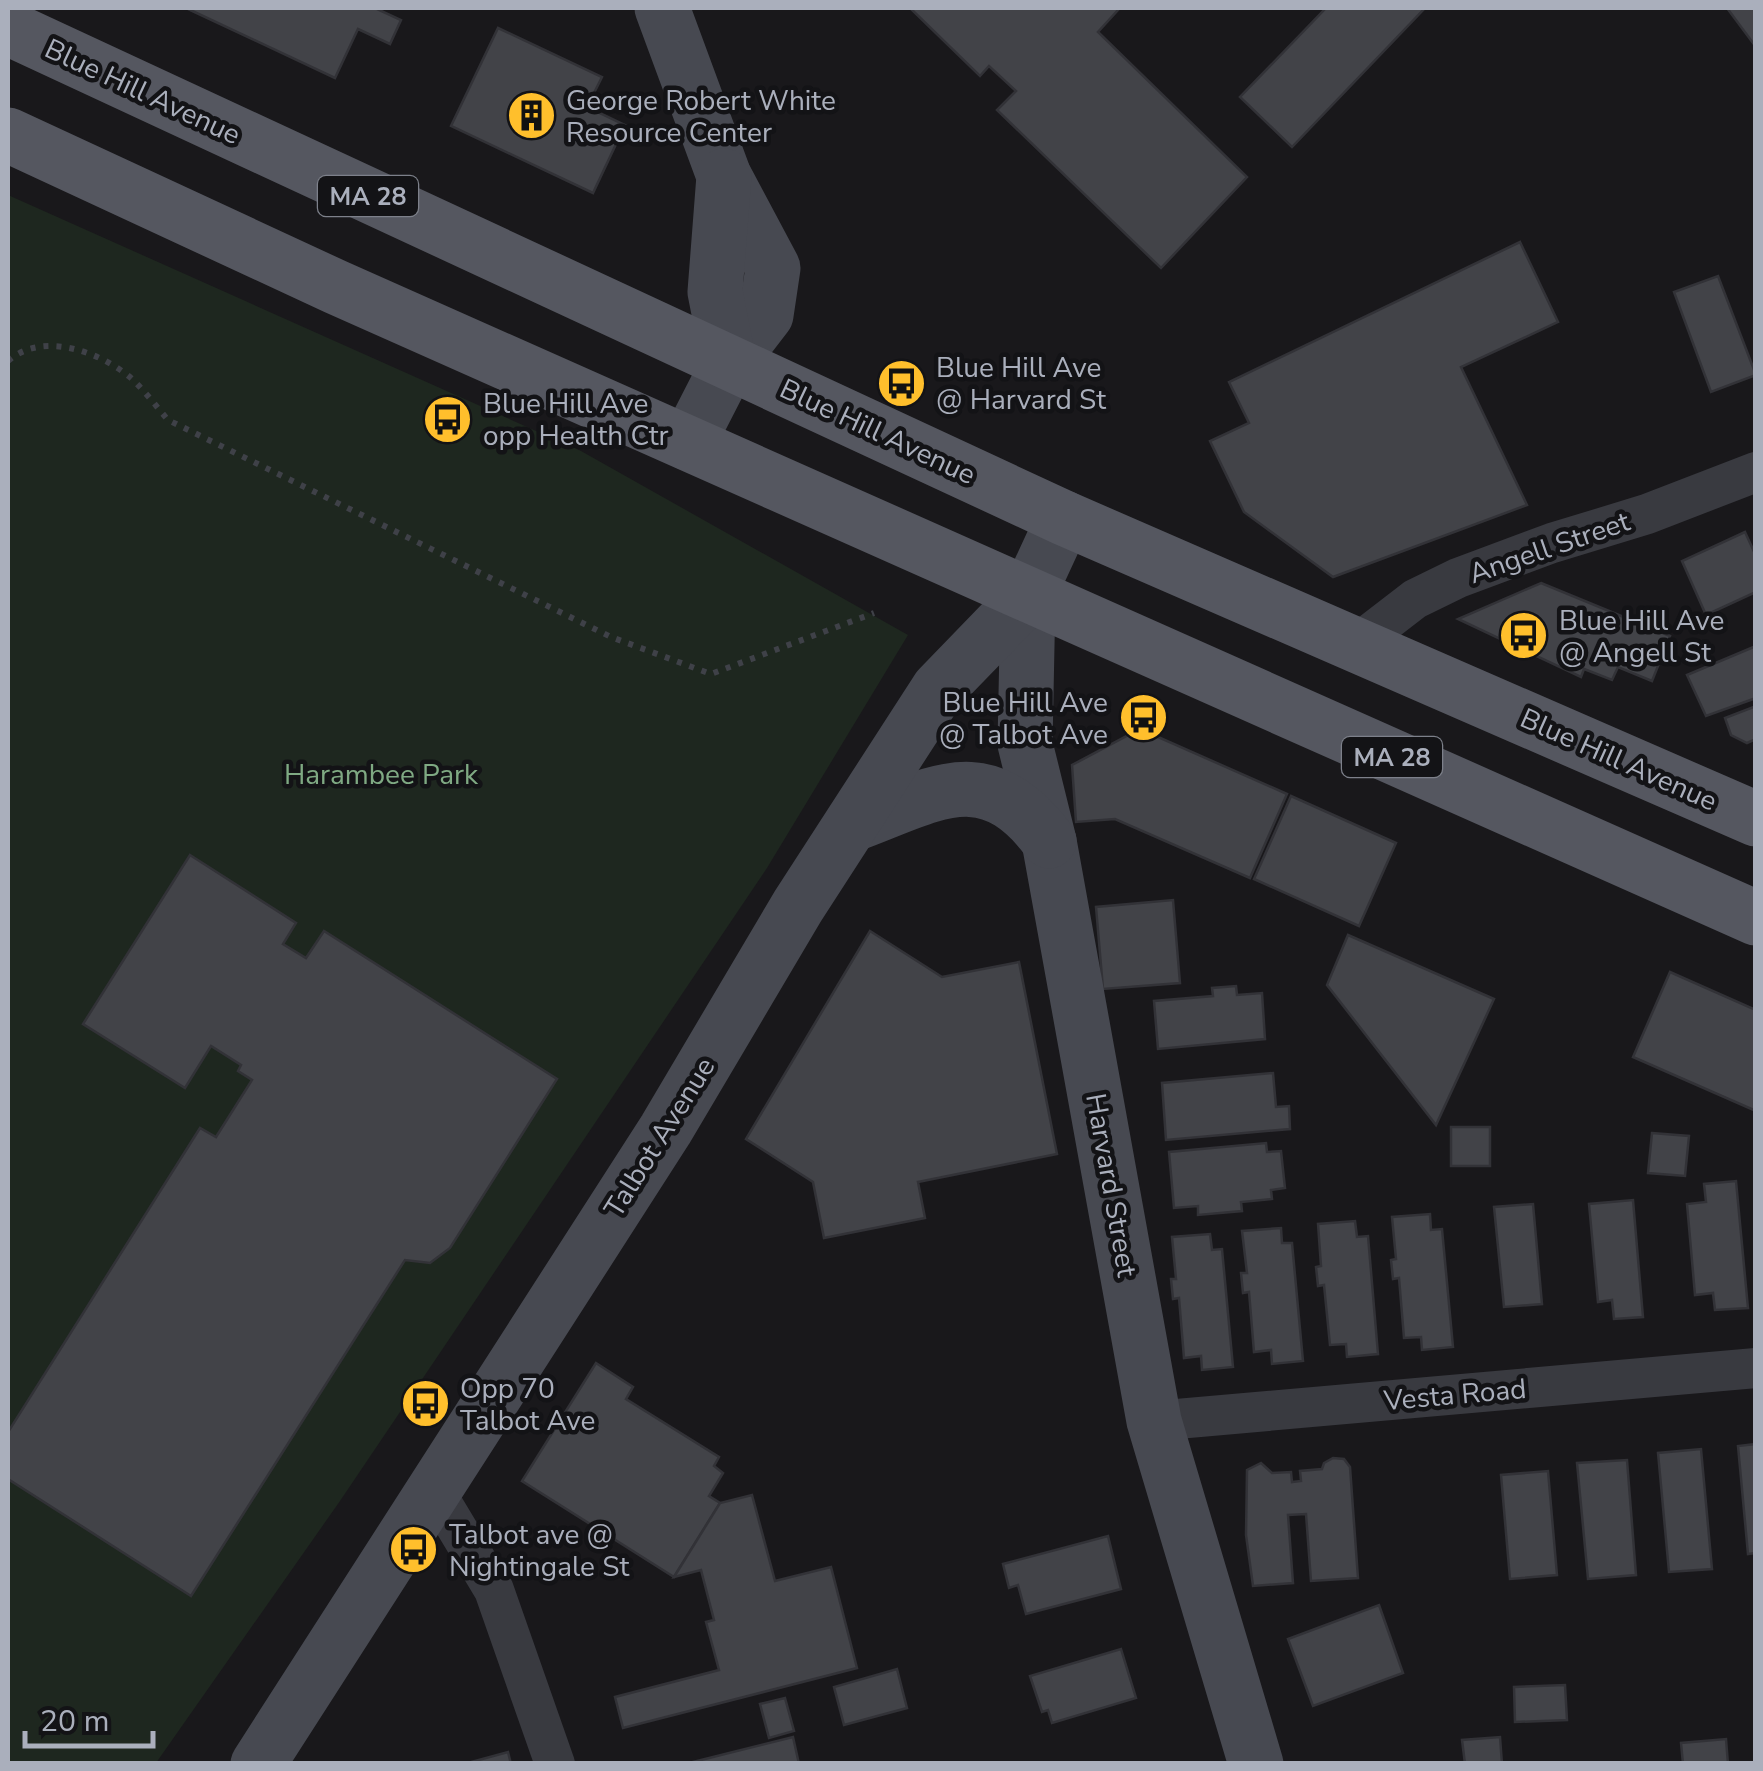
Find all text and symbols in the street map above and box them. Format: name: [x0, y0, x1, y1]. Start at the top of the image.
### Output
street label: Blue Hill Avenue: [39, 30, 247, 154]
place label: George Robert White Resource Center: [566, 82, 836, 152]
building icon: George Robert White Resource Center: [505, 90, 557, 142]
road number: MA 28: [318, 176, 418, 216]
place label: Blue Hill Ave @ Harvard St: [936, 349, 1106, 419]
bus stop icon: Blue Hill Ave @ Harvard St: [875, 357, 927, 409]
street label: Blue Hill Avenue: [774, 370, 982, 494]
place label: Blue Hill Ave opp Health Ctr: [483, 385, 669, 455]
bus stop icon: Blue Hill Ave opp Health Ctr: [422, 393, 474, 445]
street label: Angell Street: [1464, 503, 1635, 593]
place label: Blue Hill Ave @ Angell St: [1559, 602, 1724, 672]
bus stop icon: Blue Hill Ave @ Angell St: [1498, 610, 1550, 662]
place label: Blue Hill Ave @ Talbot Ave: [939, 684, 1108, 754]
bus stop icon: Blue Hill Ave @ Talbot Ave: [1117, 692, 1169, 744]
street label: Blue Hill Avenue: [1514, 699, 1723, 820]
road number: MA 28: [1342, 737, 1442, 777]
park label: Harambee Park: [284, 756, 479, 794]
street label: Talbot Avenue: [596, 1050, 724, 1225]
street label: Harvard Street: [1076, 1090, 1146, 1280]
place label: Opp 70 Talbot Ave: [460, 1370, 595, 1440]
street label: Vesta Road: [1381, 1370, 1528, 1420]
bus stop icon: Opp 70 Talbot Ave: [399, 1378, 451, 1430]
place label: Talbot ave @ Nightingale St: [449, 1516, 629, 1586]
bus stop icon: Talbot ave @ Nightingale St: [388, 1524, 440, 1576]
scale bar: [25, 1686, 152, 1748]
text: 20 m: [40, 1701, 109, 1742]

